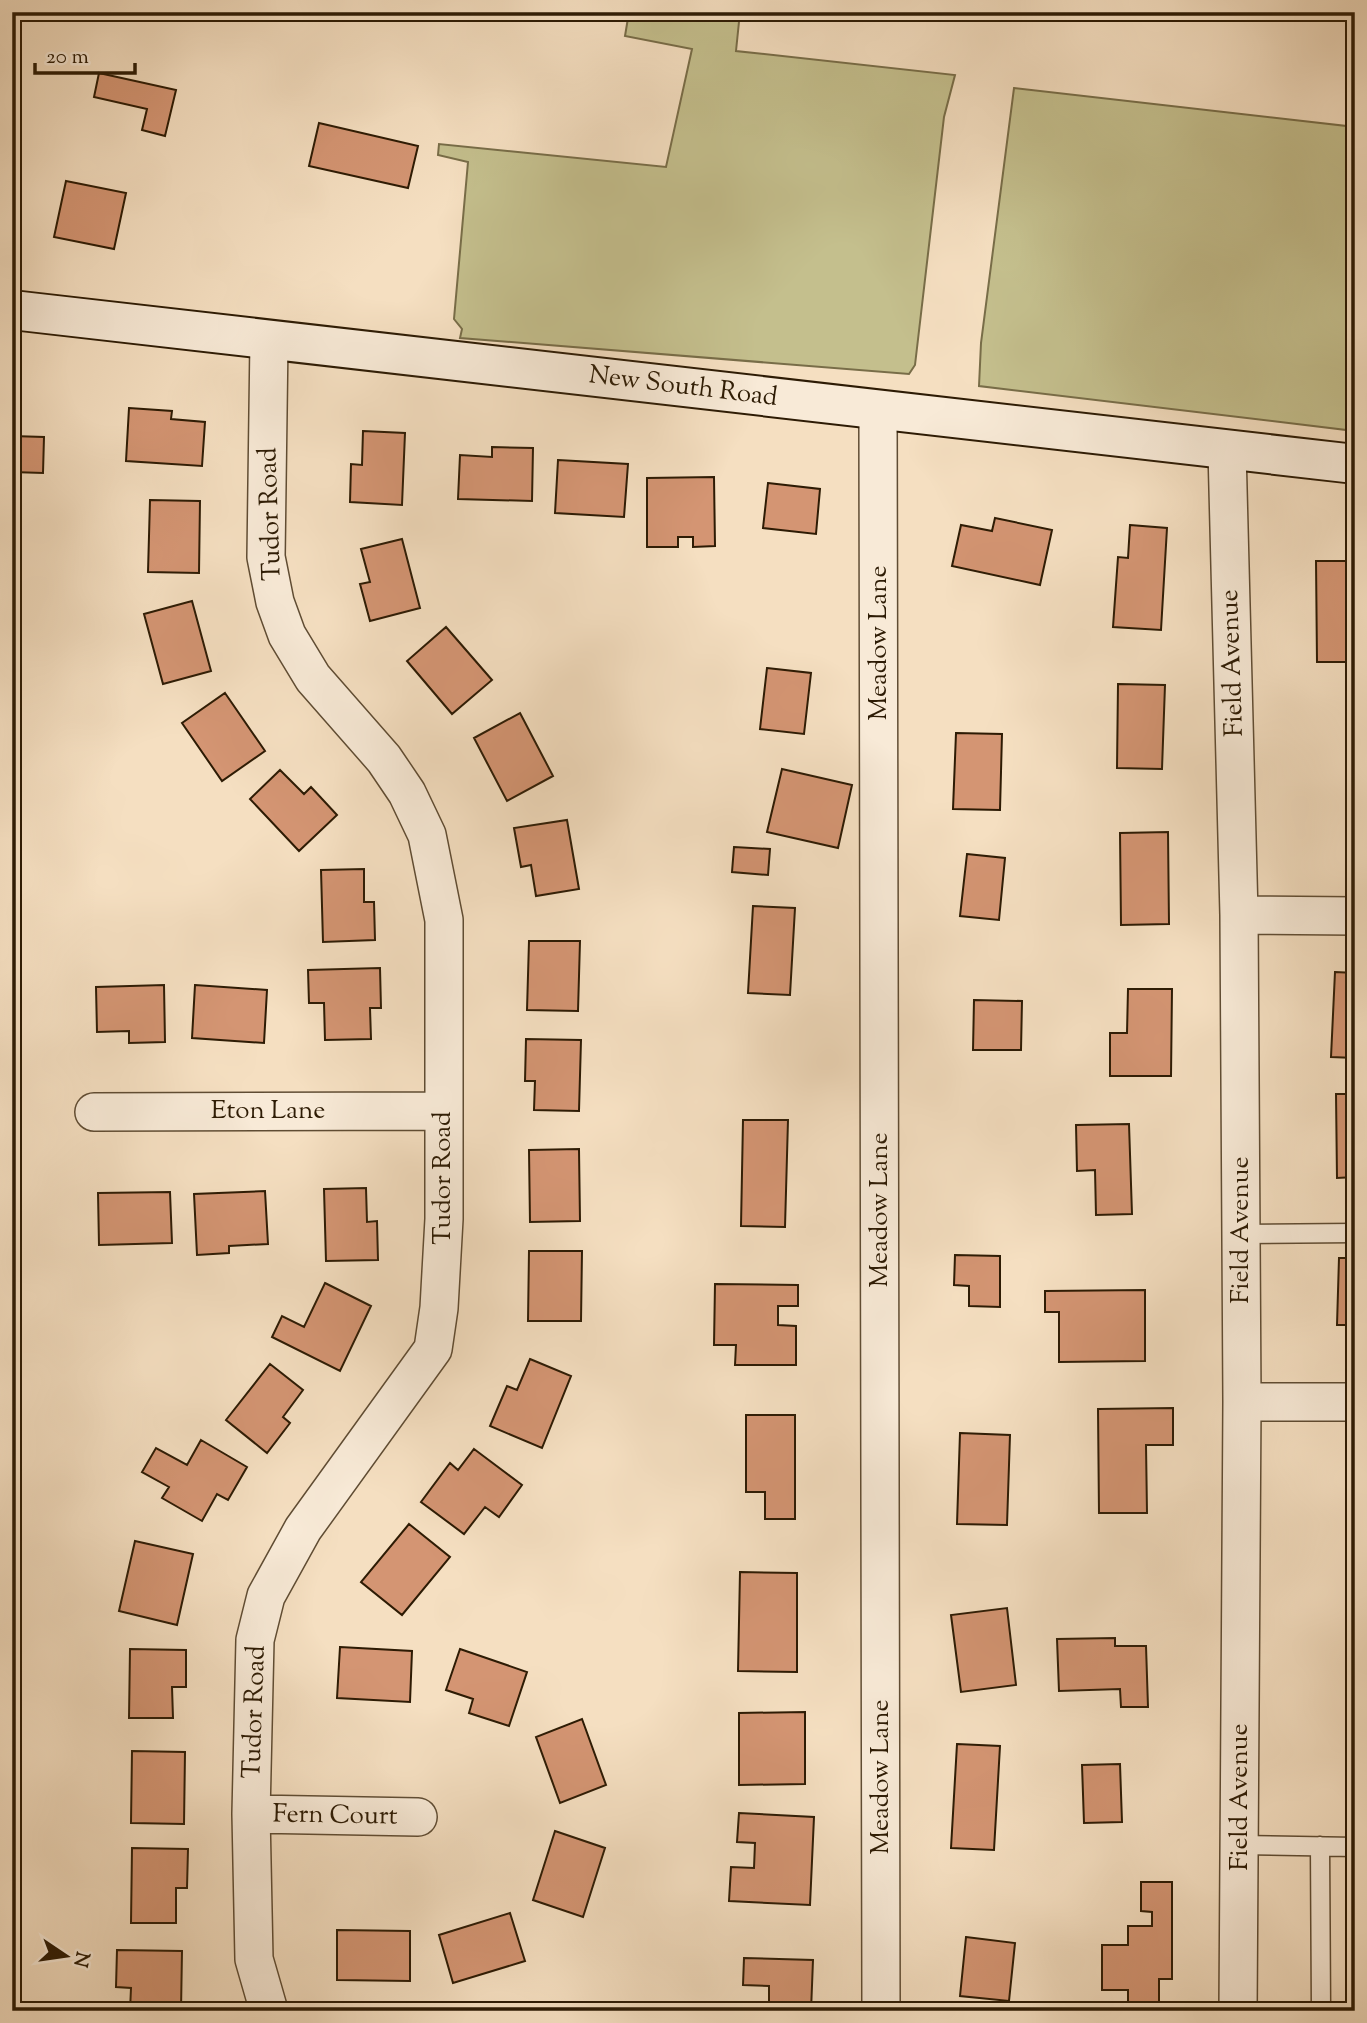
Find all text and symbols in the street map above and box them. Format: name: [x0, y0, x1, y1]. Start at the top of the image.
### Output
scale bar: [35, 32, 135, 76]
text: 20 m: [46, 43, 89, 73]
street label: New South Road: [586, 357, 780, 417]
street label: Tudor Road: [250, 446, 292, 581]
street label: Meadow Lane: [861, 565, 898, 721]
street label: Field Avenue: [1212, 589, 1254, 737]
street label: Eton Lane: [211, 1093, 325, 1130]
street label: Tudor Road: [425, 1111, 462, 1245]
street label: Meadow Lane: [862, 1132, 899, 1288]
street label: Field Avenue: [1223, 1156, 1260, 1304]
street label: Tudor Road: [234, 1644, 276, 1779]
street label: Meadow Lane: [863, 1699, 900, 1855]
street label: Field Avenue: [1222, 1723, 1259, 1871]
street label: Fern Court: [272, 1796, 398, 1836]
north arrow: [32, 1922, 102, 1992]
text: N: [65, 1949, 95, 1970]

